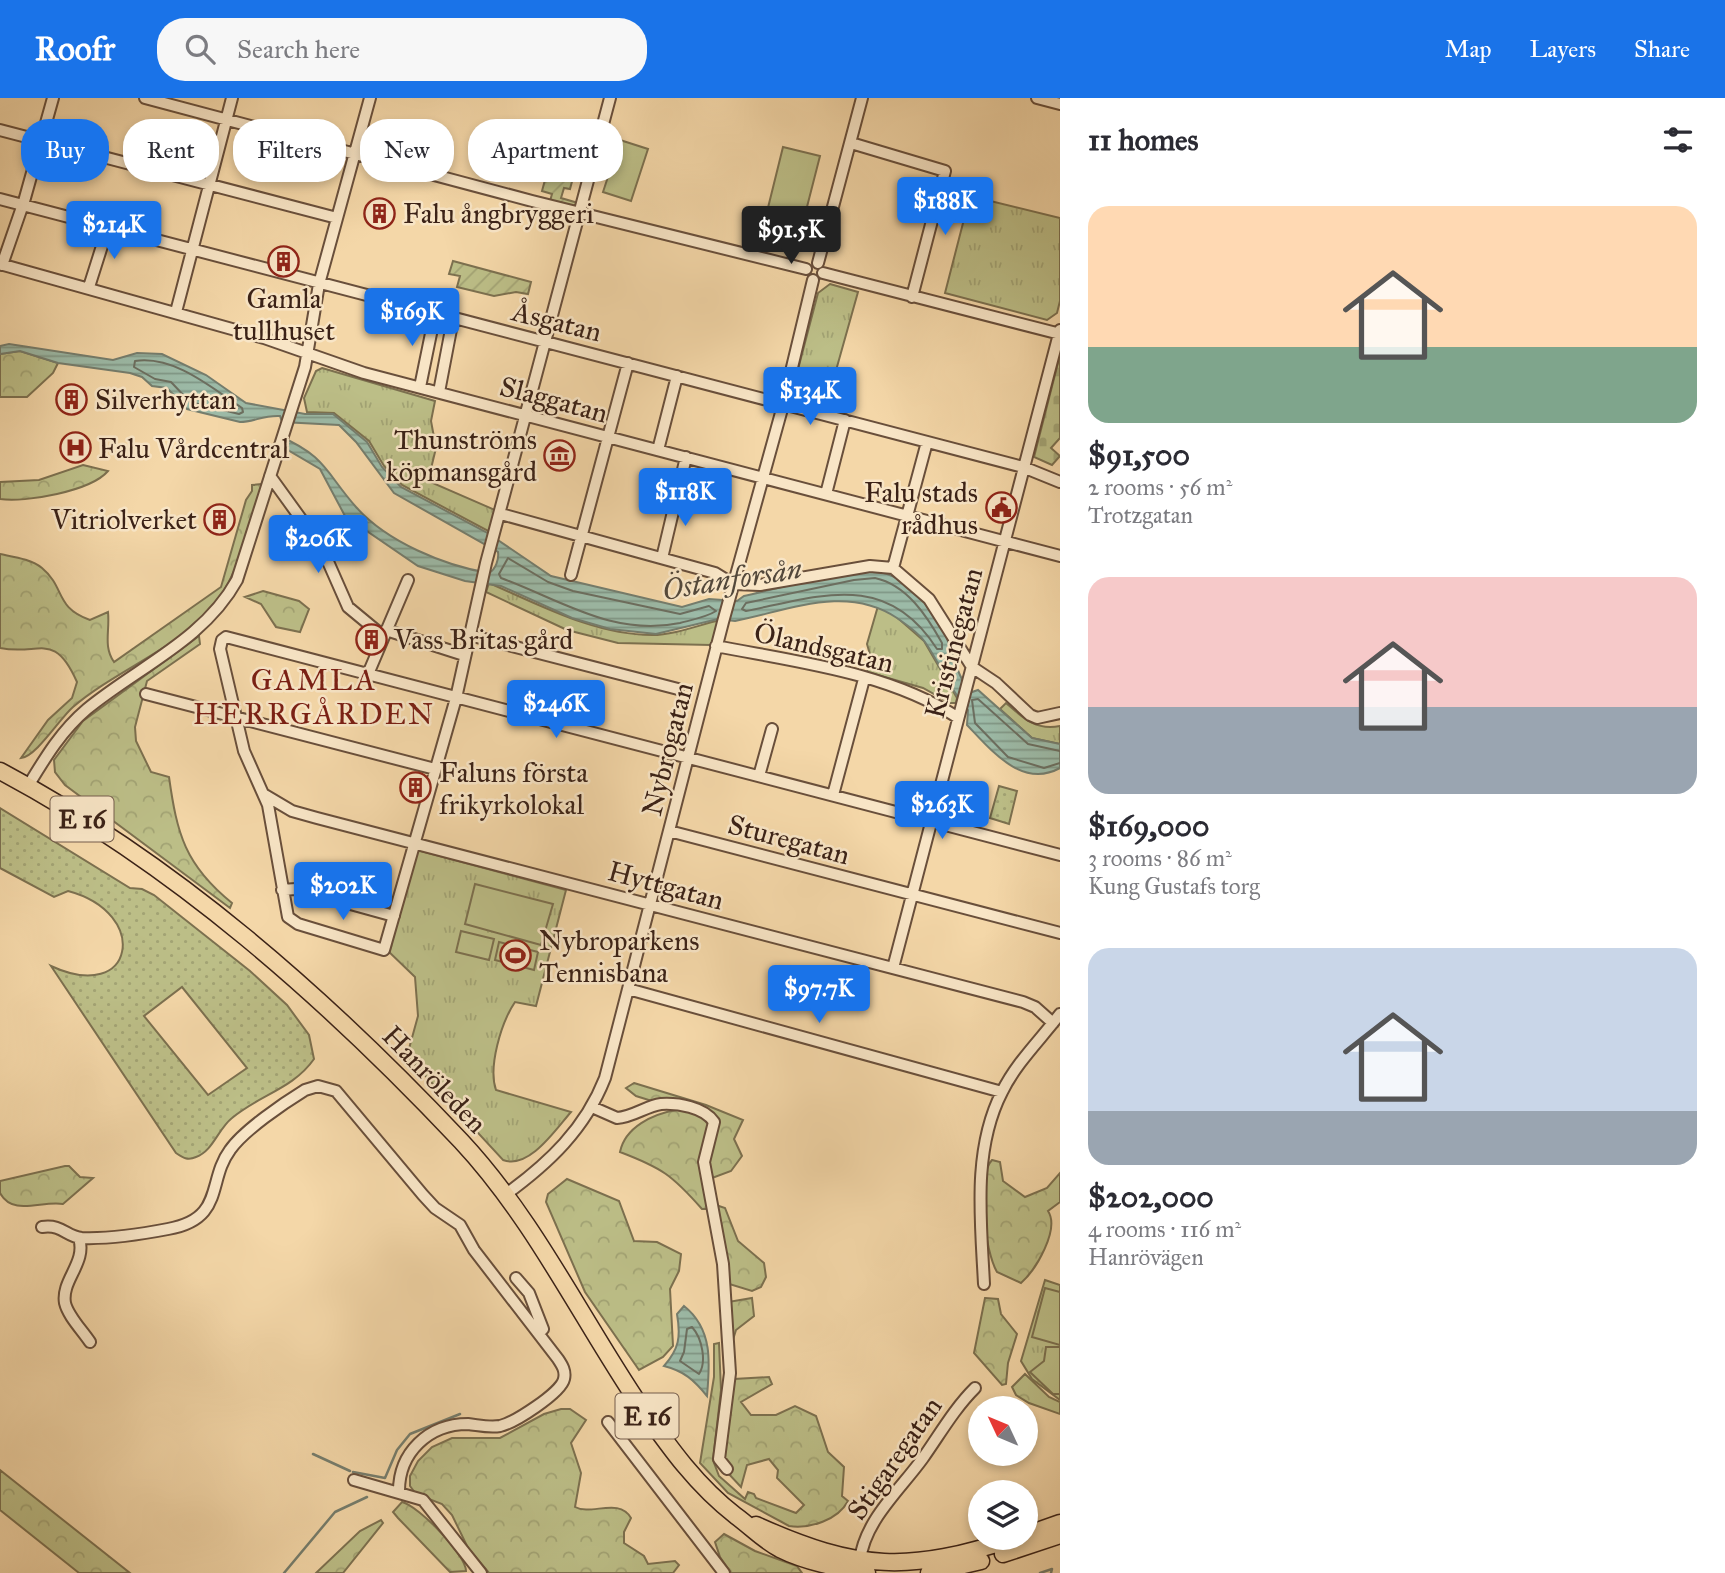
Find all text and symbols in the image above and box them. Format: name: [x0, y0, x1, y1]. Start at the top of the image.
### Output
search box: [157, 18, 647, 81]
text: Roofr: [35, 29, 115, 69]
icon: search: [181, 30, 219, 68]
text: Search here: [237, 33, 360, 65]
text: Map: [1445, 34, 1492, 64]
text: Layers: [1530, 34, 1596, 64]
text: Share: [1634, 34, 1690, 64]
chip: Buy: [21, 119, 109, 182]
chip: Rent: [123, 119, 219, 182]
chip: Filters: [233, 119, 346, 182]
chip: New: [360, 119, 454, 182]
chip: Apartment: [468, 119, 623, 182]
icon: filters: [1659, 121, 1697, 159]
text: 11 homes: [1088, 122, 1199, 158]
pin: $188K: [896, 178, 994, 237]
text: $188K: [913, 186, 977, 214]
building icon: Falu ångbryggeri: [363, 196, 397, 230]
place label: Falu ångbryggeri: [403, 196, 594, 231]
pin: $214K: [65, 202, 163, 261]
pin: $91.5K: [734, 206, 848, 266]
text: $214K: [82, 210, 146, 238]
text: $91.5K: [758, 215, 824, 243]
building icon: Gamla tullhuset: [267, 244, 301, 278]
icon: home: [1330, 252, 1456, 378]
place label: Gamla tullhuset: [233, 281, 335, 348]
pin: $169K: [363, 288, 461, 348]
street label: Åsgatan: [508, 293, 605, 349]
text: $169K: [380, 297, 444, 325]
street label: Slaggatan: [496, 368, 612, 431]
pin: $134K: [761, 368, 859, 427]
text: $134K: [779, 376, 841, 404]
building icon: Silverhyttan: [55, 382, 89, 416]
place label: Silverhyttan: [95, 382, 236, 417]
place label: Thunströms köpmansgård: [386, 422, 537, 489]
hospital icon: Falu Vårdcentral: [58, 431, 92, 465]
place label: Falu Vårdcentral: [98, 431, 290, 466]
text: $91,500: [1088, 437, 1190, 473]
museum icon: Thunströms köpmansgård: [543, 438, 577, 472]
pin: $118K: [636, 468, 734, 528]
text: 2 rooms · 56 m²: [1088, 473, 1232, 501]
place label: Falu stads rådhus: [864, 475, 978, 542]
text: $118K: [655, 477, 715, 505]
public building icon: Falu stads rådhus: [984, 491, 1018, 525]
text: Trotzgatan: [1088, 501, 1193, 529]
place label: Vitriolverket: [50, 502, 197, 537]
building icon: Vitriolverket: [203, 502, 237, 536]
pin: $206K: [269, 516, 367, 575]
text: $206K: [285, 524, 351, 552]
water label: Östanforsån: [660, 550, 805, 608]
street label: Kristinegatan: [917, 564, 990, 722]
street label: Ölandsgatan: [751, 614, 897, 681]
building icon: Vass Britas gård: [354, 622, 388, 656]
place label: Vass Britas gård: [393, 622, 573, 657]
icon: home: [1330, 623, 1456, 749]
district label: GAMLA HERRGÅRDEN: [193, 662, 435, 732]
street label: Nybrogatan: [634, 679, 701, 819]
pin: $246K: [507, 680, 605, 740]
text: $246K: [523, 689, 589, 717]
place label: Faluns första frikyrkolokal: [439, 755, 588, 822]
building icon: Faluns första frikyrkolokal: [399, 771, 433, 805]
pin: $263K: [893, 782, 991, 841]
text: $263K: [911, 790, 973, 818]
road number: E 16: [50, 796, 114, 842]
street label: Sturegatan: [724, 806, 854, 873]
text: $169,000: [1088, 808, 1209, 844]
text: 3 rooms · 86 m²: [1088, 844, 1232, 872]
street label: Hyttgatan: [604, 853, 728, 918]
pin: $202K: [294, 862, 392, 922]
text: $202K: [310, 871, 376, 899]
text: Kung Gustafs torg: [1088, 872, 1260, 900]
place label: Nybroparkens Tennisbana: [539, 923, 699, 990]
sports icon: Nybroparkens Tennisbana: [499, 939, 533, 973]
pin: $97.7K: [762, 965, 876, 1025]
text: $97.7K: [784, 974, 854, 1002]
icon: home: [1330, 994, 1456, 1120]
street label: Hanröleden: [375, 1018, 494, 1140]
text: $202,000: [1088, 1179, 1214, 1215]
text: 4 rooms · 116 m²: [1088, 1215, 1241, 1243]
text: Hanrövägen: [1088, 1243, 1204, 1271]
street label: Stigaregatan: [839, 1390, 950, 1527]
road number: E 16: [616, 1394, 678, 1438]
north arrow: [968, 1396, 1038, 1466]
map controls: [968, 1396, 1038, 1550]
button: layers: [968, 1480, 1038, 1550]

